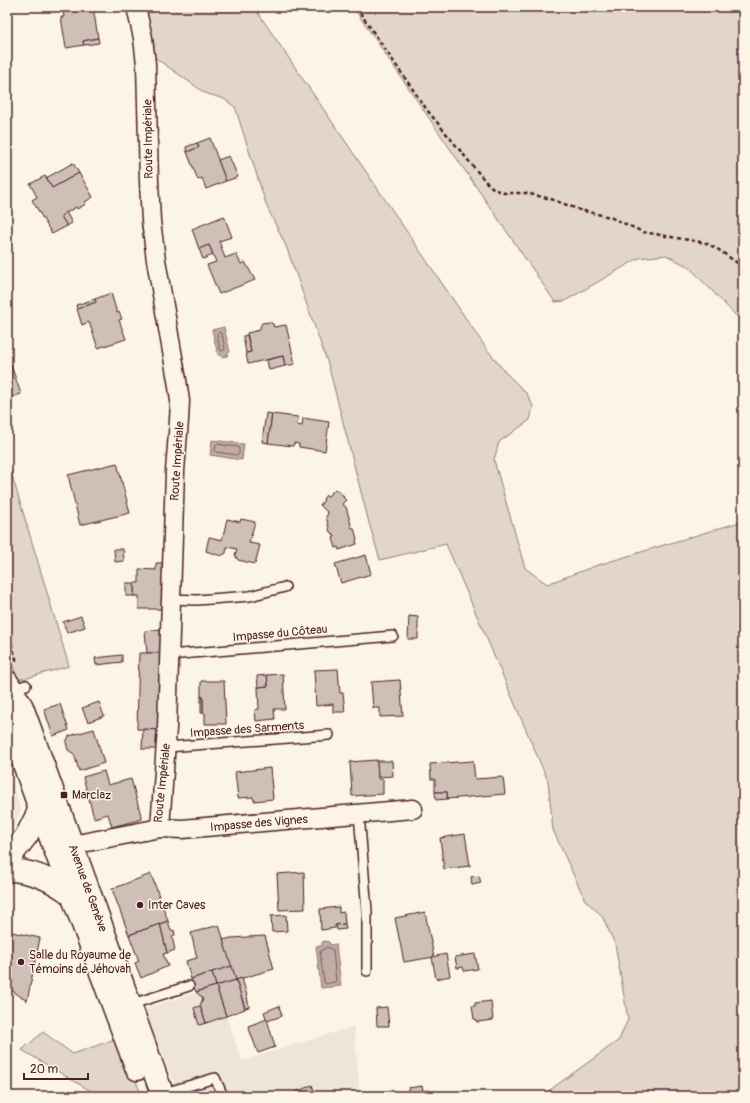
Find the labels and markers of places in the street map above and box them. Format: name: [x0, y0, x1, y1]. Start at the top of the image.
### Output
place label: Marclaz: [72, 788, 111, 803]
marker: Marclaz: [59, 790, 69, 800]
place label: Inter Caves: [148, 898, 206, 913]
marker: Inter Caves: [135, 900, 145, 910]
place label: Salle du Royaume de Témoins de Jéhovah: [29, 948, 131, 977]
marker: Salle du Royaume de Témoins de Jéhovah: [16, 957, 26, 967]

